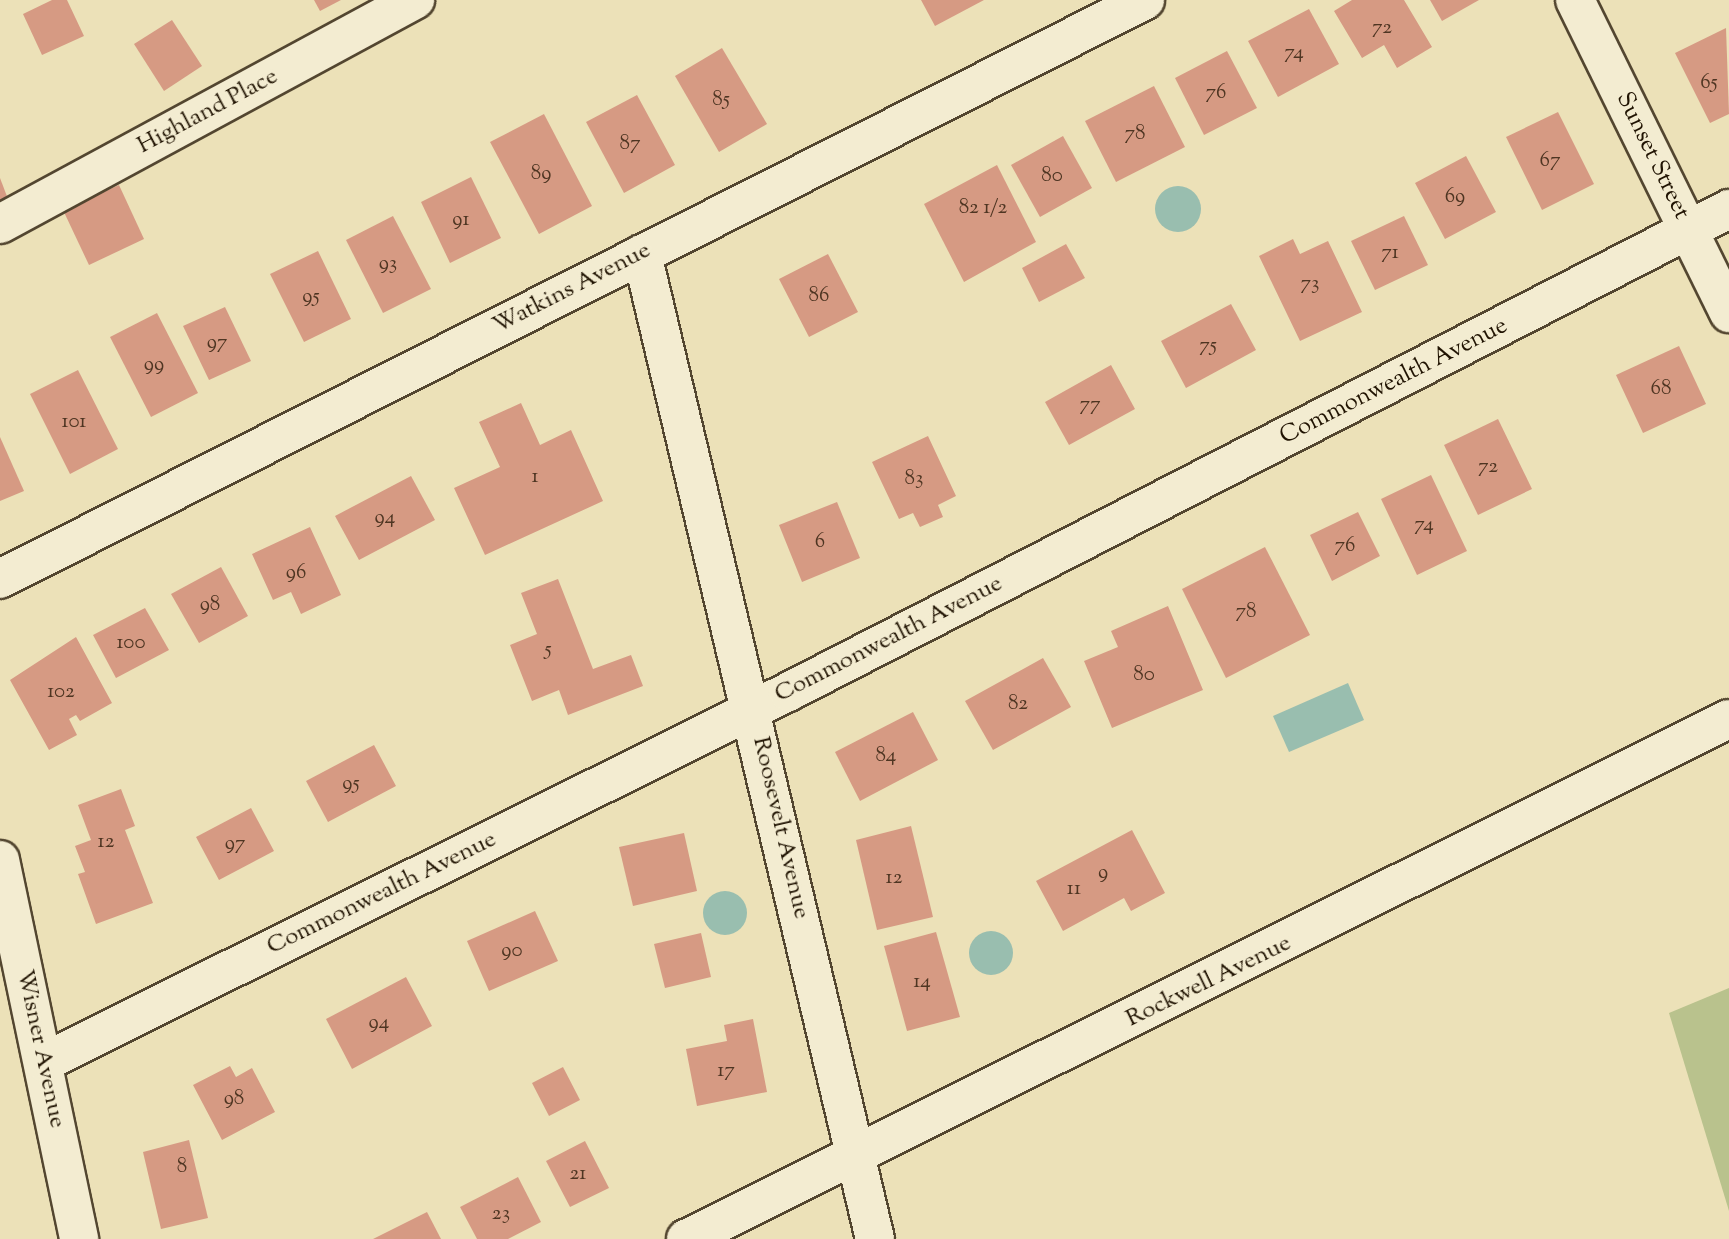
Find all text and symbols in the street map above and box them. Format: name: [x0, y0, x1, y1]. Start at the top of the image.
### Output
house number: 72: [1372, 15, 1392, 41]
house number: 74: [1284, 40, 1304, 66]
street label: Highland Place: [133, 63, 283, 161]
house number: 65: [1700, 70, 1718, 96]
house number: 76: [1206, 80, 1226, 106]
house number: 85: [712, 87, 730, 113]
street label: Sunset Street: [1609, 88, 1695, 224]
house number: 78: [1124, 121, 1146, 147]
house number: 87: [619, 131, 641, 157]
house number: 67: [1540, 148, 1560, 174]
house number: 89: [531, 161, 551, 187]
house number: 80: [1041, 163, 1063, 189]
house number: 69: [1445, 184, 1465, 210]
house number: 82 1/2: [959, 195, 1007, 221]
house number: 91: [452, 207, 470, 233]
street label: Watkins Avenue: [488, 237, 656, 341]
house number: 71: [1381, 240, 1399, 266]
house number: 93: [379, 251, 397, 277]
house number: 73: [1300, 271, 1320, 297]
house number: 86: [809, 283, 829, 309]
house number: 95: [302, 284, 320, 310]
street label: Commonwealth Avenue: [1275, 312, 1513, 452]
house number: 97: [207, 330, 227, 356]
house number: 75: [1199, 333, 1217, 359]
house number: 99: [144, 352, 164, 378]
house number: 68: [1651, 376, 1671, 402]
house number: 77: [1079, 392, 1101, 418]
house number: 101: [62, 409, 86, 435]
house number: 72: [1478, 454, 1498, 480]
house number: 1: [531, 464, 539, 490]
house number: 83: [905, 466, 923, 492]
house number: 94: [375, 505, 395, 531]
house number: 74: [1414, 512, 1434, 538]
house number: 6: [815, 529, 825, 555]
house number: 76: [1335, 533, 1355, 559]
house number: 96: [286, 560, 306, 586]
street label: Commonwealth Avenue: [770, 570, 1008, 710]
house number: 98: [200, 592, 220, 618]
house number: 78: [1235, 599, 1257, 625]
house number: 100: [116, 630, 146, 656]
house number: 5: [544, 637, 552, 663]
house number: 80: [1133, 662, 1155, 688]
house number: 102: [47, 679, 75, 705]
house number: 82: [1008, 691, 1028, 717]
street label: Roosevelt Avenue: [745, 734, 815, 922]
house number: 84: [876, 743, 896, 769]
house number: 95: [342, 771, 360, 797]
street label: Commonwealth Avenue: [263, 826, 501, 962]
house number: 12: [98, 829, 114, 855]
house number: 97: [225, 831, 245, 857]
house number: 9: [1098, 860, 1108, 886]
house number: 12: [886, 865, 902, 891]
house number: 11: [1067, 876, 1081, 902]
street label: Rockwell Avenue: [1122, 930, 1296, 1034]
house number: 90: [501, 938, 523, 964]
street label: Wisner Avenue: [9, 967, 71, 1131]
house number: 14: [913, 969, 931, 995]
house number: 94: [369, 1010, 389, 1036]
house number: 17: [717, 1058, 735, 1084]
house number: 98: [224, 1086, 244, 1112]
house number: 8: [177, 1154, 187, 1180]
house number: 21: [570, 1161, 586, 1187]
house number: 23: [492, 1201, 510, 1227]

